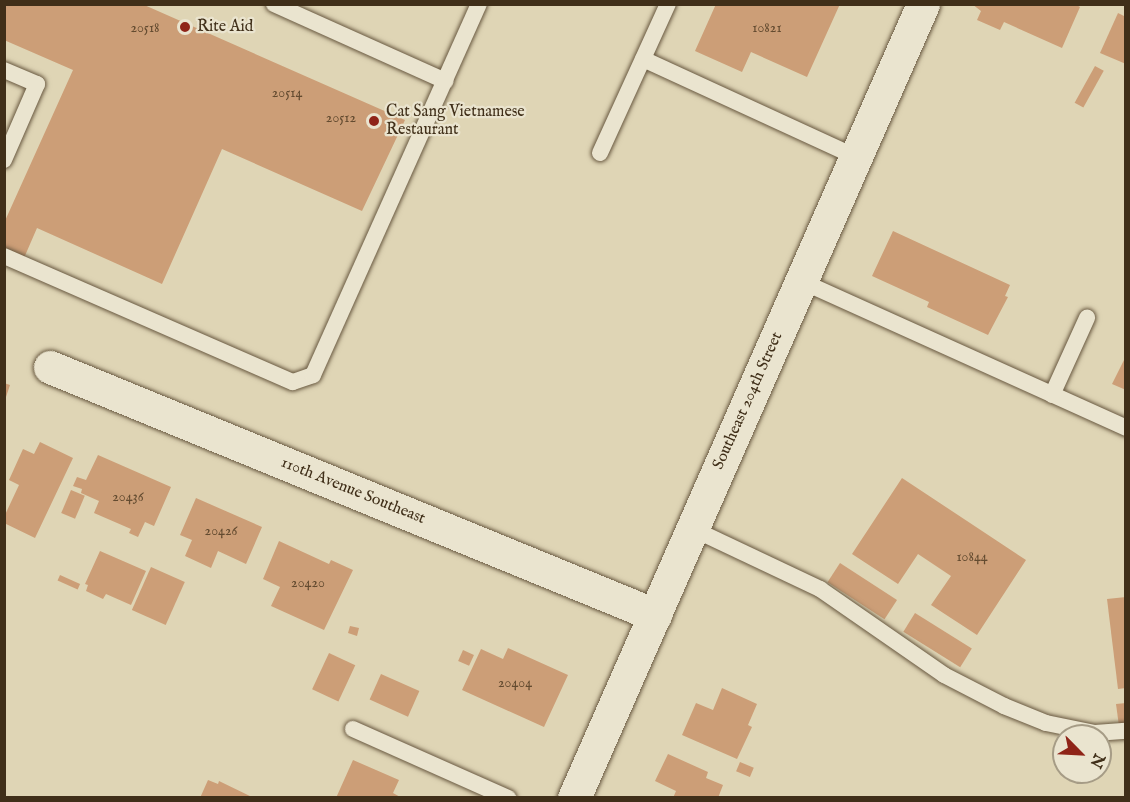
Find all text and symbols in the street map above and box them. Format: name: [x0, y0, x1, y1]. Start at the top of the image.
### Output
place label: Rite Aid: [197, 17, 253, 37]
house number: 20518: [130, 20, 160, 36]
marker: Rite Aid: [178, 20, 192, 34]
house number: 10821: [752, 20, 782, 36]
house number: 20514: [272, 85, 302, 101]
place label: Cat Sang Vietnamese Restaurant: [386, 102, 525, 140]
house number: 20512: [326, 110, 356, 126]
marker: Cat Sang Vietnamese Restaurant: [367, 114, 381, 128]
street label: Southeast 204th Street: [709, 329, 787, 473]
street label: 110th Avenue Southeast: [278, 453, 428, 529]
house number: 20436: [112, 489, 144, 505]
house number: 20426: [205, 523, 237, 539]
house number: 10844: [956, 549, 988, 565]
house number: 20420: [291, 575, 325, 591]
house number: 20404: [498, 675, 532, 691]
north arrow: [1052, 724, 1112, 784]
text: N: [1085, 750, 1109, 771]

